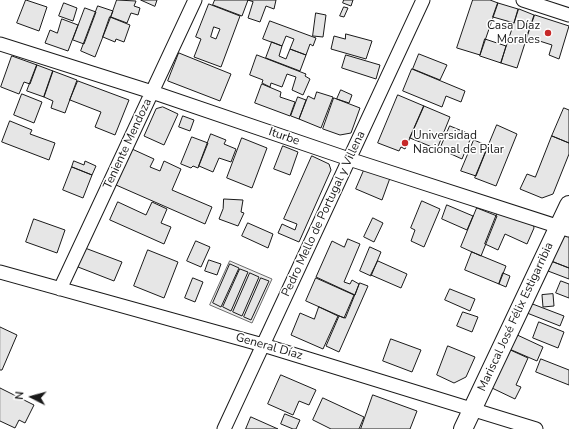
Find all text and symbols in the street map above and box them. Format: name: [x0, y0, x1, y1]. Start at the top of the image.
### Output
place label: Casa Díaz Morales: [487, 19, 540, 47]
marker: Casa Díaz Morales: [543, 28, 553, 38]
street label: Teniente Mendoza: [101, 97, 155, 191]
street label: Iturbe: [267, 125, 301, 149]
street label: Pedro Mello de Portugal y Villena: [279, 129, 369, 299]
place label: Universidad Nacional de Pilar: [413, 129, 504, 157]
marker: Universidad Nacional de Pilar: [400, 138, 410, 148]
street label: Mariscal José Félix Estigarribia: [475, 240, 557, 394]
street label: General Díaz: [234, 331, 304, 363]
north arrow: [12, 377, 52, 417]
text: N: [12, 391, 27, 401]

